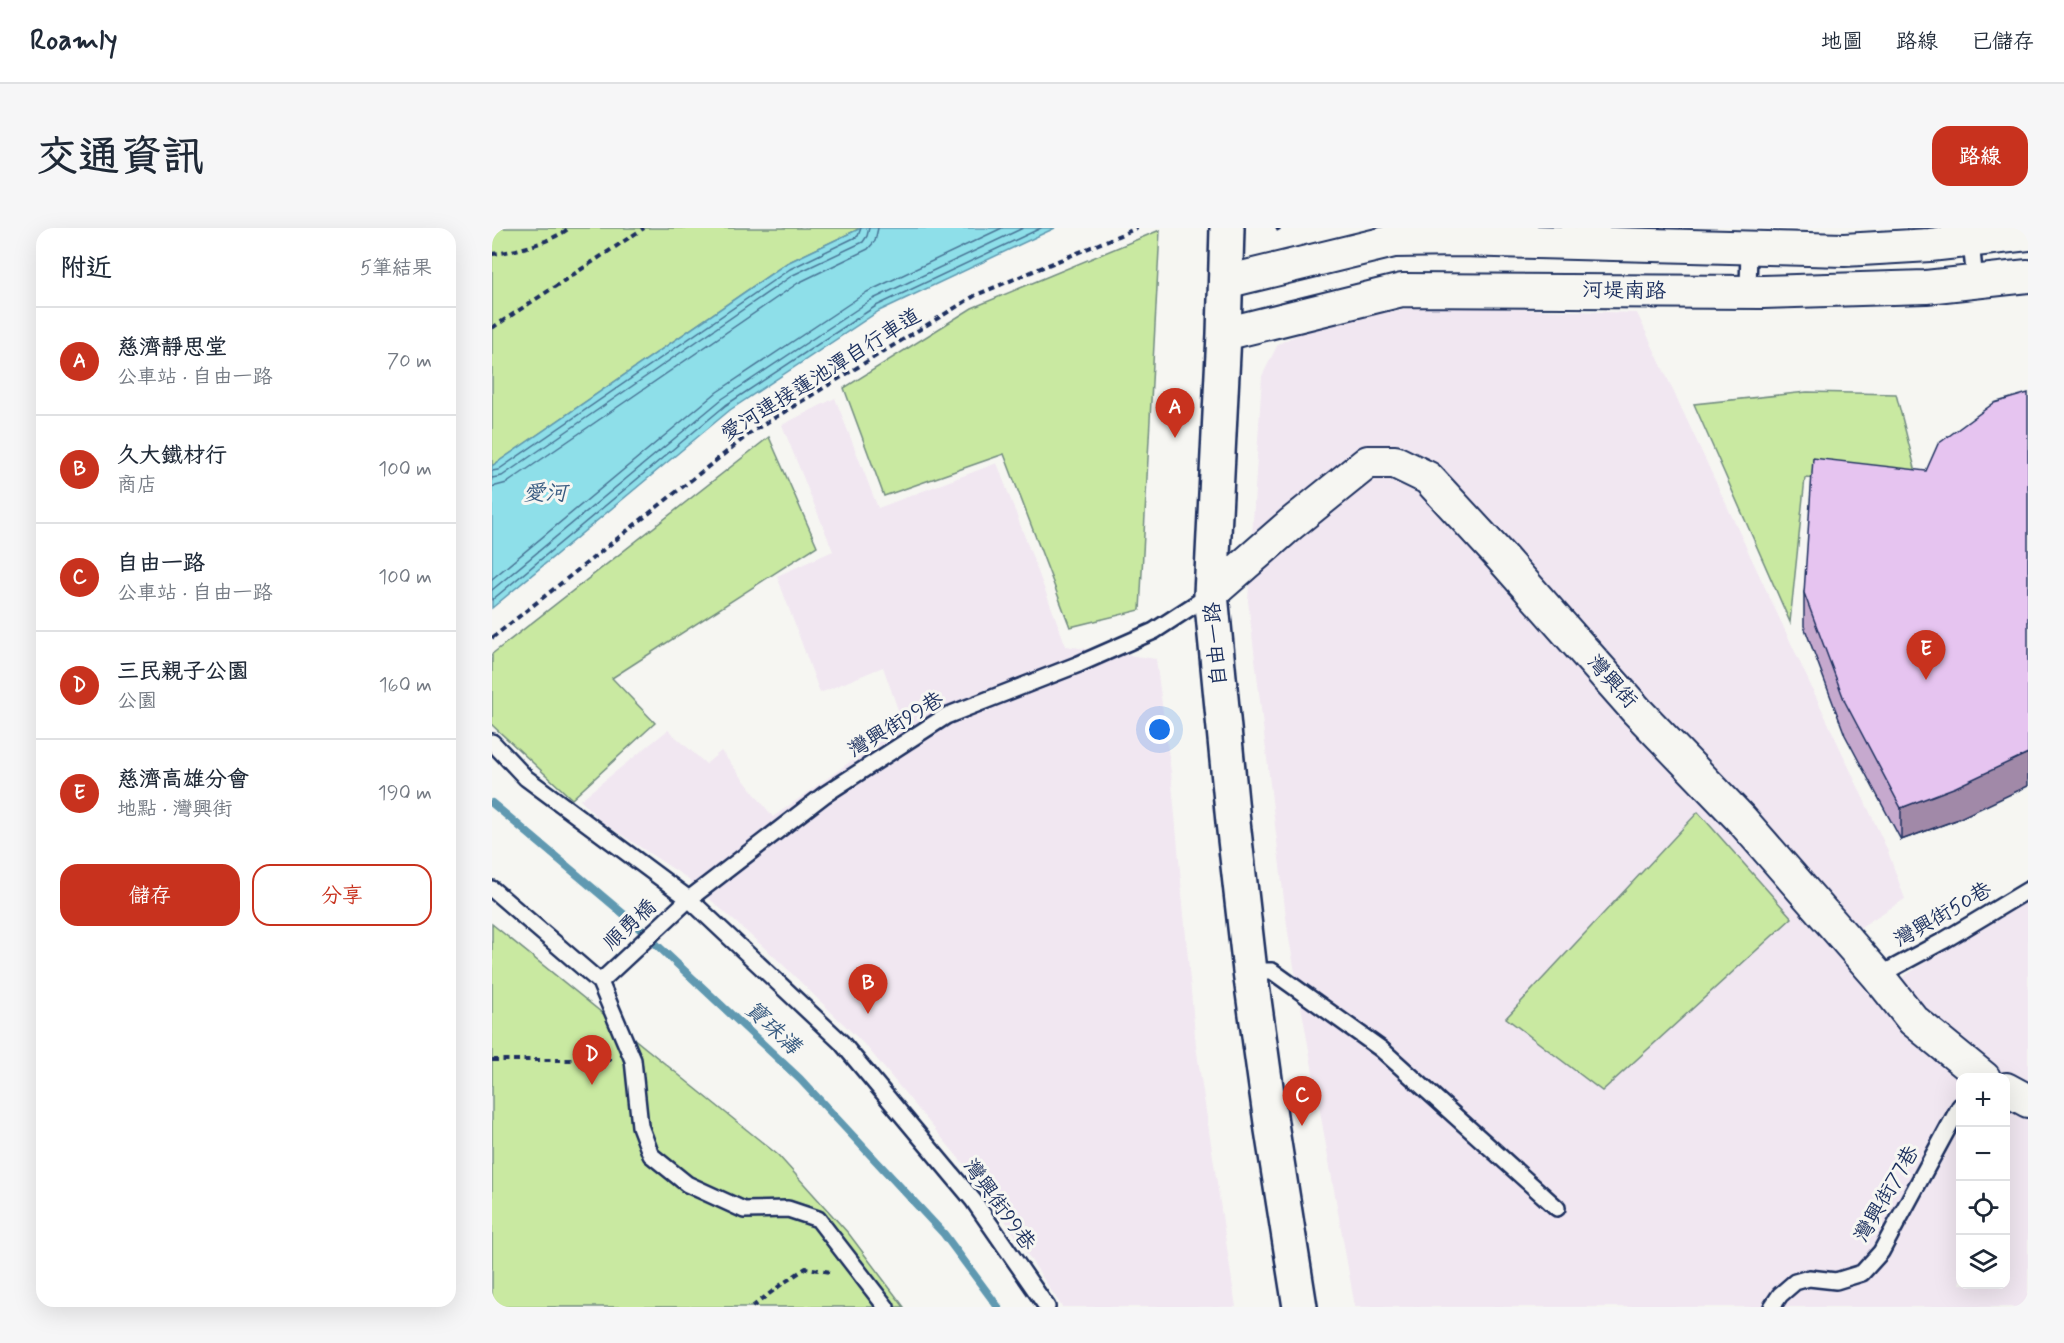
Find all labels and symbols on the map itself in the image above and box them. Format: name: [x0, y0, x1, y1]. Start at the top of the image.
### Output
street label: 河堤南路: [1582, 276, 1666, 306]
street label: 愛河連接蓮池潭自行車道: [716, 302, 926, 448]
pin: A: [1156, 388, 1194, 438]
water label: 愛河: [523, 480, 570, 508]
street label: 自由一路: [1198, 601, 1234, 687]
pin: E: [1906, 630, 1946, 680]
street label: 灣興街: [1581, 649, 1643, 715]
street label: 灣興街99巷: [843, 685, 949, 765]
your location: [1145, 715, 1174, 744]
street label: 灣興街50巷: [1889, 876, 1997, 954]
street label: 順勇橋: [597, 893, 663, 957]
pin: B: [848, 964, 887, 1014]
water label: 寶珠溝: [738, 995, 807, 1062]
pin: D: [572, 1036, 612, 1085]
pin: C: [1282, 1076, 1322, 1126]
street label: 灣興街77巷: [1848, 1141, 1926, 1247]
street label: 灣興街99巷: [956, 1154, 1042, 1256]

